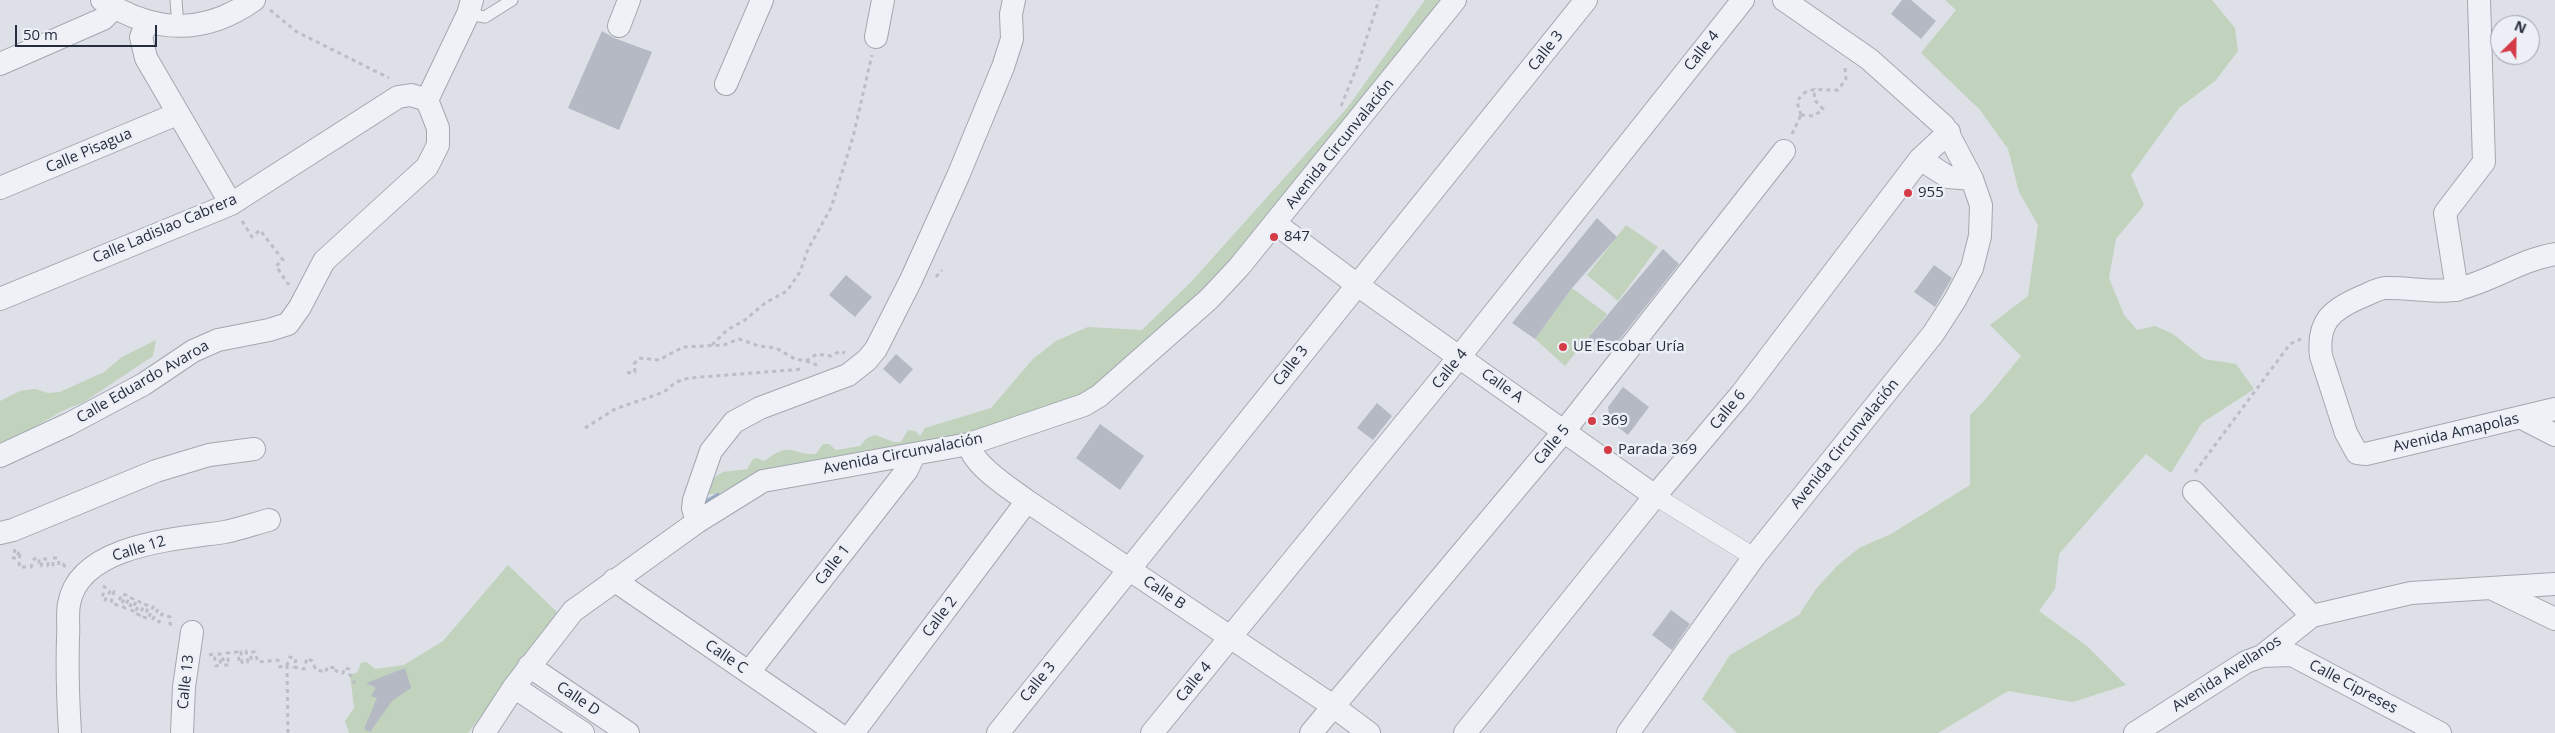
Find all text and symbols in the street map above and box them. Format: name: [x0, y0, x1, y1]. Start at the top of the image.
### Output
scale bar: [18, 15, 160, 47]
north arrow: [2490, 15, 2540, 65]
text: N: [2512, 16, 2530, 38]
text: 50 m: [23, 24, 58, 44]
street label: Calle 3: [1525, 27, 1567, 75]
street label: Calle 4: [1681, 27, 1723, 75]
street label: Avenida Circunvalación: [1282, 75, 1398, 213]
street label: Calle Pisagua: [43, 125, 135, 177]
place label: 955: [1918, 184, 1944, 202]
marker: 955: [1902, 187, 1914, 199]
street label: Calle Ladislao Cabrera: [90, 190, 240, 268]
place label: 847: [1284, 228, 1310, 246]
marker: 847: [1268, 231, 1280, 243]
street label: Calle Eduardo Avaroa: [74, 337, 212, 427]
place label: UE Escobar Uría: [1573, 338, 1685, 356]
marker: UE Escobar Uría: [1557, 341, 1569, 353]
street label: Calle 3: [1270, 342, 1312, 390]
street label: Calle 4: [1428, 345, 1472, 393]
street label: Calle A: [1478, 365, 1526, 407]
street label: Avenida Circunvalación: [1787, 375, 1903, 513]
street label: Calle 6: [1706, 386, 1750, 434]
street label: Avenida Amapolas: [2391, 410, 2521, 456]
place label: 369: [1602, 412, 1628, 430]
marker: 369: [1586, 415, 1598, 427]
street label: Calle 5: [1530, 421, 1574, 469]
street label: Avenida Circunvalación: [822, 430, 984, 478]
place label: Parada 369: [1618, 441, 1697, 459]
marker: Parada 369: [1602, 444, 1614, 456]
street label: Calle 12: [110, 532, 168, 566]
street label: Calle 1: [812, 541, 854, 589]
street label: Calle B: [1139, 572, 1189, 614]
street label: Calle 2: [919, 593, 961, 641]
street label: Avenida Avellanos: [2169, 632, 2285, 716]
street label: Calle C: [701, 636, 751, 678]
street label: Calle 13: [174, 654, 198, 710]
street label: Calle Cipreses: [2306, 656, 2400, 718]
street label: Calle 3: [1016, 658, 1060, 706]
street label: Calle 4: [1172, 658, 1216, 706]
street label: Calle D: [553, 678, 603, 720]

